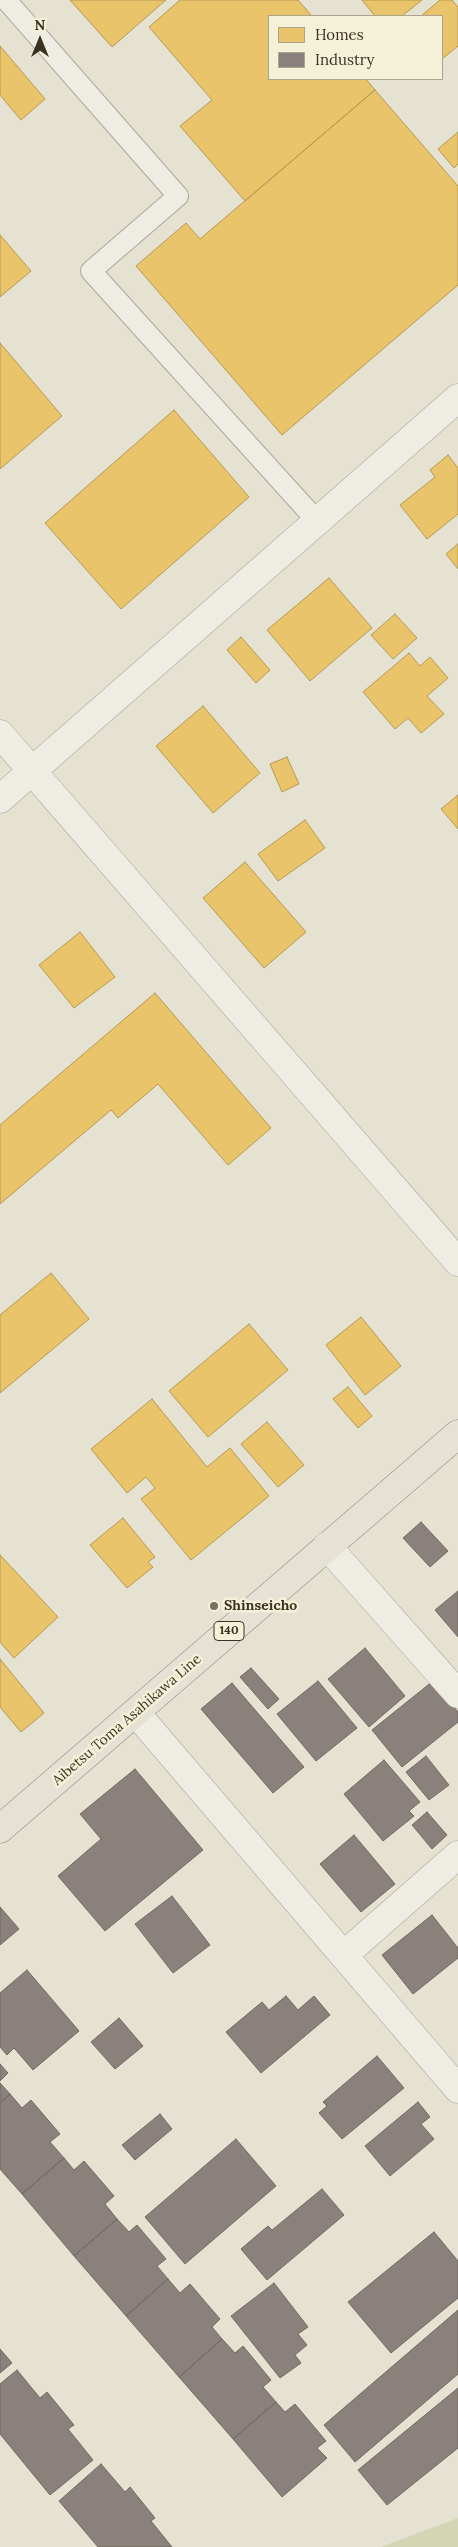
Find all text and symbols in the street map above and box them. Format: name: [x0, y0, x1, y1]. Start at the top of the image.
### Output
north arrow: [15, 15, 65, 65]
legend: [268, 15, 443, 80]
text: N: [35, 16, 45, 34]
text: Homes: [315, 25, 364, 44]
text: Industry: [315, 50, 374, 69]
place label: Shinseicho: [224, 1598, 297, 1614]
marker: Shinseicho: [208, 1600, 220, 1612]
road number: 140: [214, 1622, 244, 1640]
street label: Aibetsu Toma Asahikawa Line: [49, 1651, 205, 1789]

